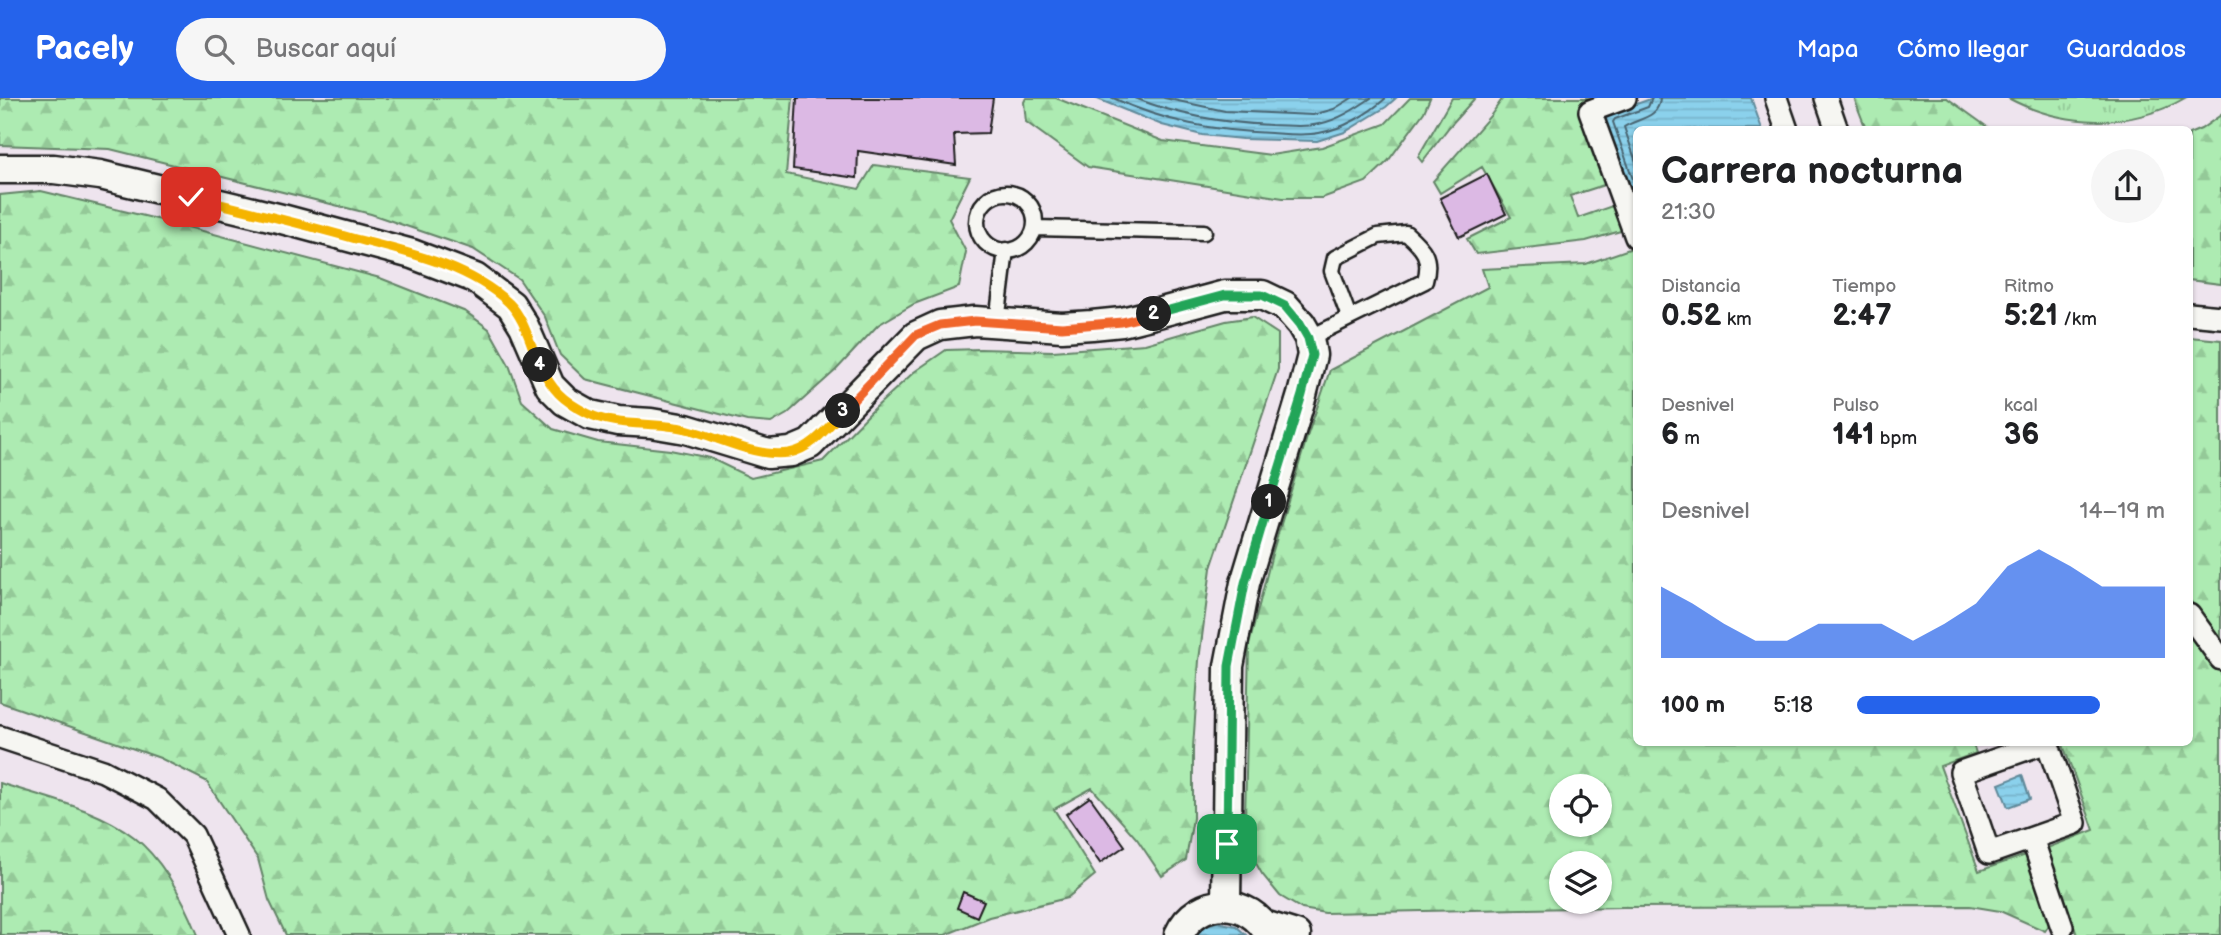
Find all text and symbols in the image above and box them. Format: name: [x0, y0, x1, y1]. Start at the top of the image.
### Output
search box: [176, 18, 666, 81]
text: Pacely: [35, 29, 134, 69]
icon: search: [200, 30, 238, 68]
text: Buscar aquí: [256, 34, 396, 65]
text: Mapa: [1797, 35, 1859, 64]
text: Cómo llegar: [1897, 35, 2028, 64]
text: Guardados: [2066, 35, 2186, 64]
text: Carrera nocturna: [1661, 149, 1963, 194]
button: share: [2091, 149, 2165, 223]
pin: [161, 167, 221, 227]
icon: check: [172, 178, 210, 216]
text: 21:30: [1661, 198, 1715, 226]
text: Distancia: [1661, 275, 1741, 298]
text: Tiempo: [1832, 275, 1896, 298]
text: Ritmo: [2004, 275, 2054, 298]
pin: 2: [1136, 296, 1172, 332]
text: 0.52: [1661, 298, 1722, 334]
text: 2:47: [1832, 298, 1892, 334]
text: 5:21: [2004, 298, 2058, 334]
text: 2: [1148, 302, 1159, 325]
text: km: [1722, 308, 1752, 331]
text: /km: [2058, 308, 2097, 331]
pin: 4: [522, 348, 558, 382]
text: 4: [534, 353, 545, 376]
pin: 3: [826, 394, 860, 428]
text: Desnivel: [1661, 394, 1734, 417]
text: Pulso: [1832, 394, 1879, 417]
text: kcal: [2004, 394, 2038, 417]
text: 3: [837, 399, 848, 422]
text: 6: [1661, 417, 1679, 453]
text: 141: [1832, 417, 1875, 453]
text: 36: [2004, 417, 2039, 453]
text: m: [1679, 427, 1700, 450]
text: bpm: [1875, 427, 1917, 450]
pin: 1: [1252, 484, 1286, 520]
text: 1: [1265, 490, 1273, 513]
text: Desnivel: [1661, 497, 1750, 525]
text: 14–19 m: [2079, 497, 2165, 525]
text: 100 m: [1661, 691, 1725, 719]
text: 5:18: [1773, 691, 1813, 719]
map controls: [1549, 774, 1612, 914]
button: locate: [1549, 774, 1612, 837]
pin: [1197, 814, 1257, 874]
icon: arrive: [1208, 825, 1246, 863]
button: layers: [1549, 851, 1612, 914]

